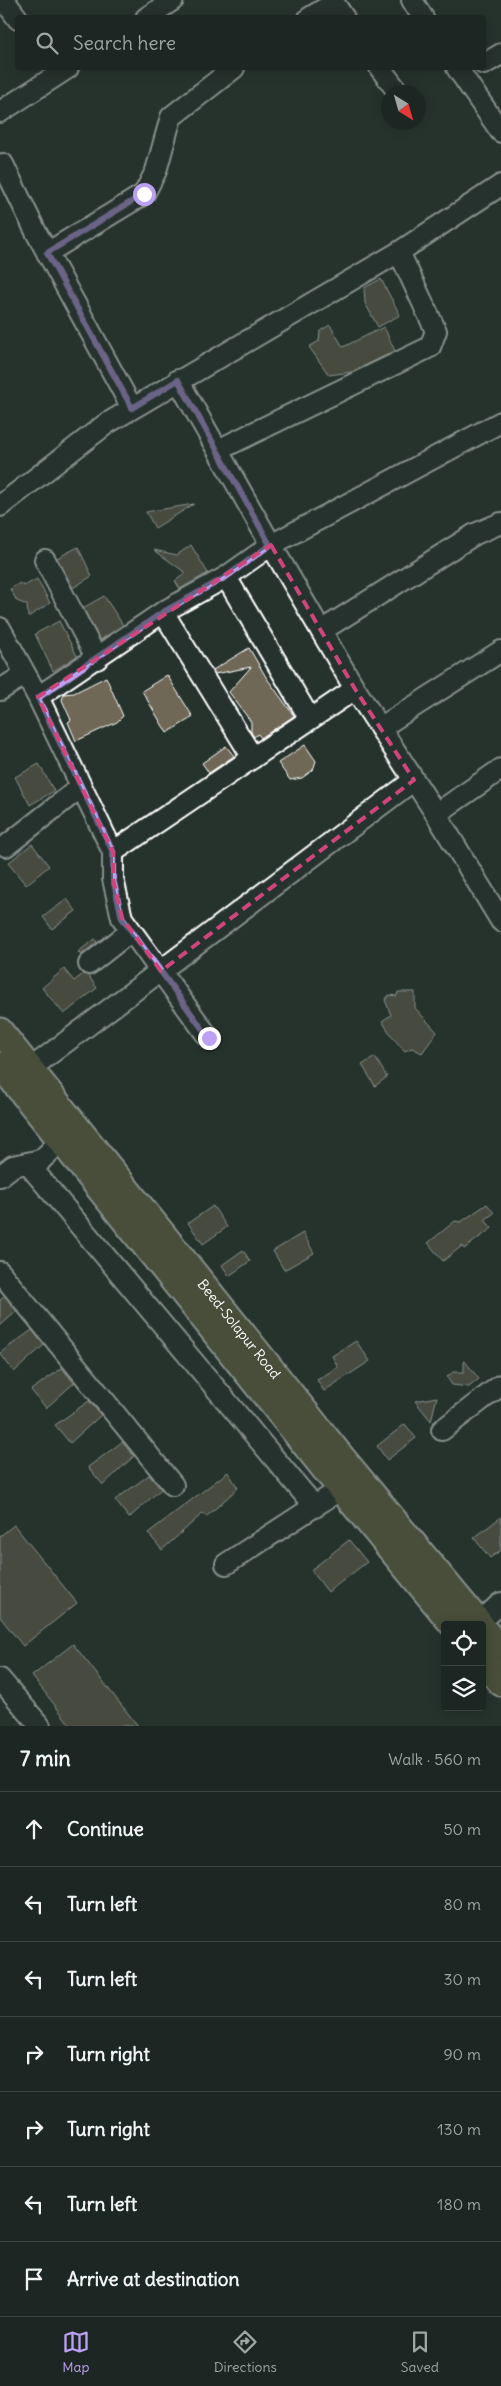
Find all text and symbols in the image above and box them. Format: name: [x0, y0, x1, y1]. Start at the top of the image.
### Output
search box: [15, 15, 486, 70]
icon: search: [33, 29, 61, 57]
text: Search here: [73, 31, 176, 55]
north arrow: [381, 85, 426, 130]
route start: [133, 183, 156, 206]
route end: [198, 1027, 221, 1050]
street label: Beed-Solapur Road: [194, 1275, 285, 1382]
map controls: [441, 1621, 486, 1711]
button: locate: [441, 1621, 486, 1666]
button: layers: [441, 1666, 486, 1711]
text: 7 min: [20, 1745, 71, 1772]
text: Walk · 560 m: [388, 1749, 481, 1769]
icon: ahead: [20, 1815, 48, 1843]
text: Continue: [67, 1817, 144, 1841]
text: 50 m: [443, 1819, 481, 1839]
icon: left: [20, 1890, 48, 1918]
text: Turn left: [67, 1892, 137, 1916]
text: 80 m: [443, 1894, 481, 1914]
icon: left: [20, 1965, 48, 1993]
text: Turn left: [67, 1967, 137, 1991]
text: 30 m: [444, 1969, 481, 1989]
icon: right: [20, 2040, 48, 2068]
text: Turn right: [67, 2042, 150, 2066]
text: 90 m: [443, 2044, 481, 2064]
icon: right: [20, 2115, 48, 2143]
text: Turn right: [67, 2117, 150, 2141]
text: 130 m: [437, 2119, 481, 2139]
icon: left: [20, 2190, 48, 2218]
text: Turn left: [67, 2192, 137, 2216]
text: 180 m: [437, 2194, 481, 2214]
icon: arrive: [20, 2265, 48, 2293]
text: Arrive at destination: [67, 2267, 240, 2291]
tab: Map: [62, 2328, 90, 2376]
tab: Directions: [214, 2328, 277, 2376]
tab: Saved: [401, 2328, 439, 2376]

